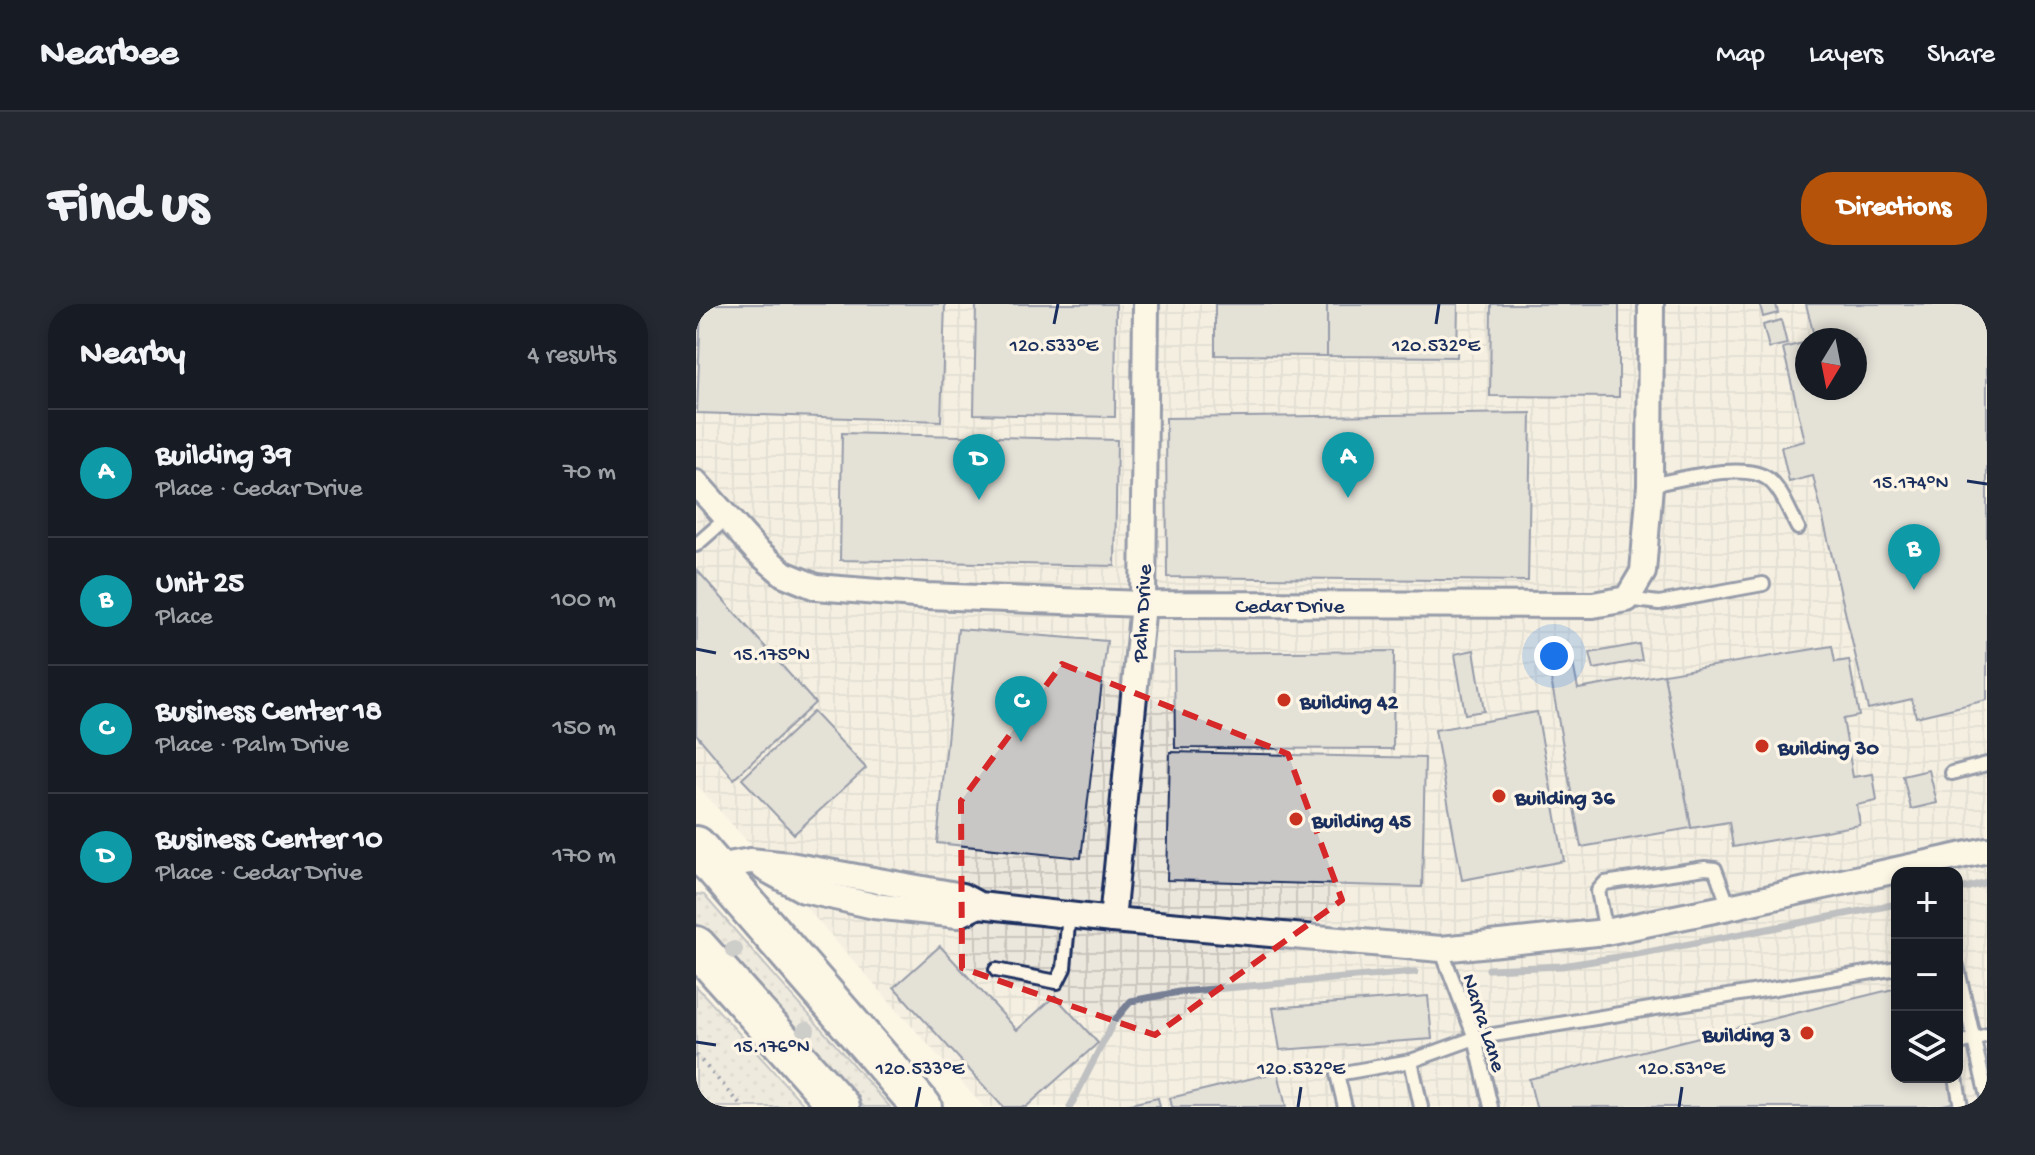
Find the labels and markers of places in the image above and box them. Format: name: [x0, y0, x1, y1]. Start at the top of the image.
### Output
pin: A: [1322, 432, 1374, 498]
pin: D: [953, 434, 1005, 500]
pin: B: [1888, 524, 1940, 590]
pin: C: [995, 676, 1047, 742]
marker: Building 42: [1275, 691, 1293, 709]
place label: Building 42: [1299, 691, 1398, 717]
marker: Building 30: [1753, 737, 1771, 755]
place label: Building 30: [1777, 737, 1879, 763]
marker: Building 36: [1490, 787, 1508, 805]
place label: Building 36: [1514, 787, 1615, 813]
marker: Building 45: [1287, 810, 1305, 828]
place label: Building 45: [1311, 810, 1411, 836]
place label: Building 3: [1702, 1024, 1791, 1050]
marker: Building 3: [1798, 1024, 1816, 1042]

